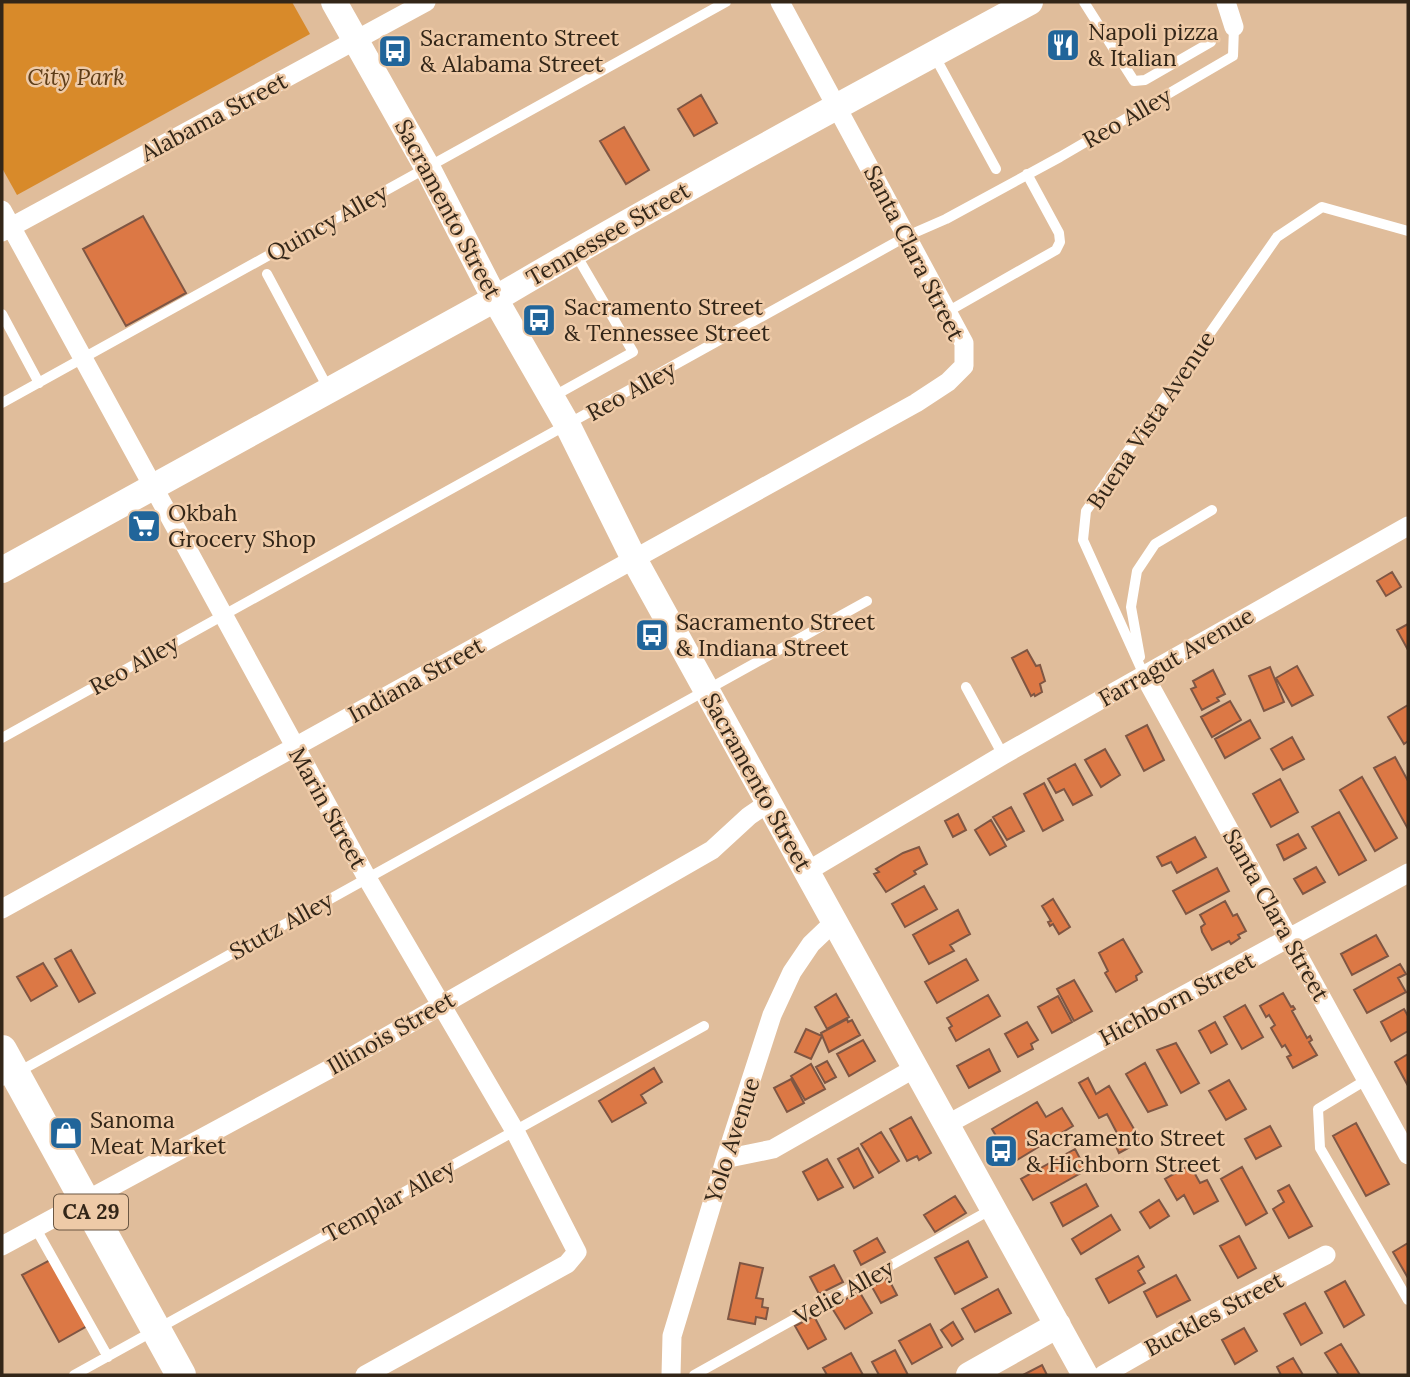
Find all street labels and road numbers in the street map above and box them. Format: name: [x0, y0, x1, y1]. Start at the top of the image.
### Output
street label: Alabama Street: [135, 66, 292, 168]
street label: Reo Alley: [1077, 80, 1177, 155]
street label: Sacramento Street: [389, 114, 508, 304]
street label: Santa Clara Street: [858, 160, 971, 345]
street label: Tennessee Street: [521, 175, 695, 292]
street label: Quincy Alley: [261, 177, 393, 268]
street label: Buena Vista Avenue: [1080, 325, 1221, 514]
street label: Reo Alley: [581, 354, 681, 427]
street label: Farragut Avenue: [1093, 600, 1259, 713]
street label: Reo Alley: [84, 628, 184, 701]
street label: Indiana Street: [343, 630, 489, 729]
street label: Sacramento Street: [696, 688, 818, 876]
street label: Marin Street: [283, 742, 374, 874]
street label: Santa Clara Street: [1217, 823, 1336, 1006]
street label: Stutz Alley: [224, 885, 338, 966]
street label: Hichborn Street: [1094, 945, 1260, 1052]
street label: Illinois Street: [322, 984, 460, 1081]
street label: Yolo Avenue: [697, 1073, 765, 1207]
street label: Templar Alley: [318, 1152, 460, 1249]
road number: CA 29: [54, 1194, 128, 1230]
street label: Velie Alley: [788, 1252, 899, 1331]
street label: Buckles Street: [1139, 1265, 1288, 1362]

